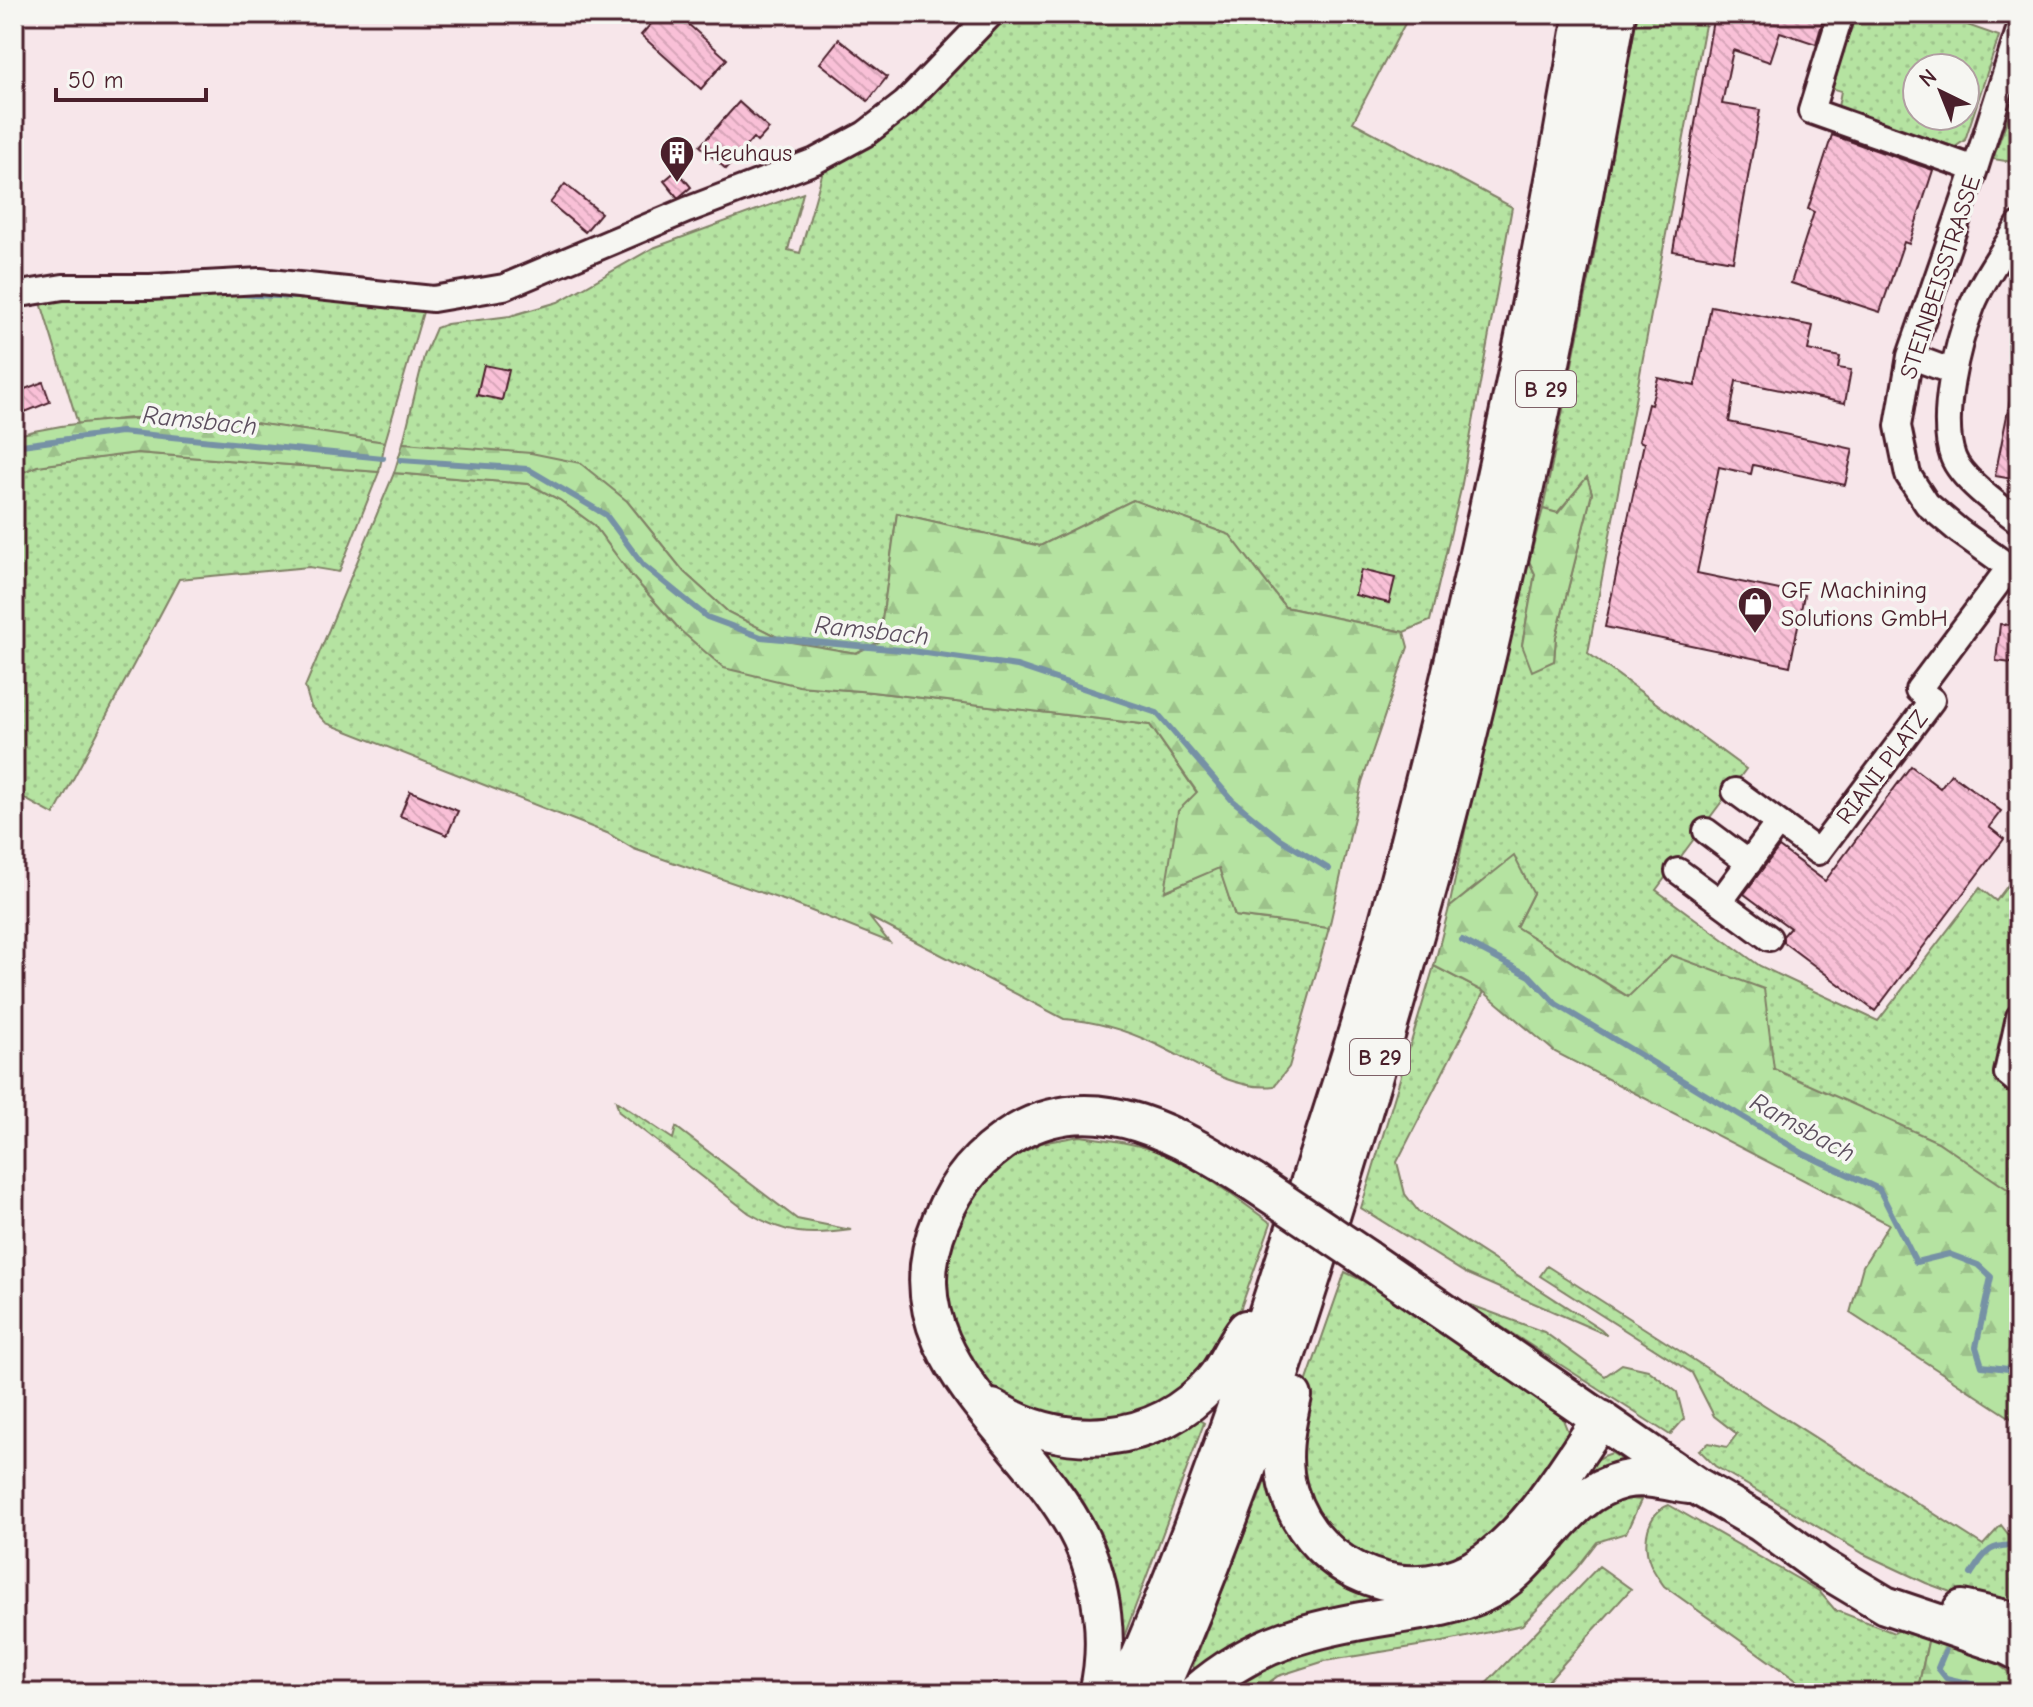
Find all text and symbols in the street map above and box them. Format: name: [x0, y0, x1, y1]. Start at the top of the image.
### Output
scale bar: [56, 52, 206, 102]
north arrow: [1901, 52, 1981, 132]
text: N: [1914, 64, 1942, 93]
text: 50 m: [68, 66, 124, 94]
building icon: Heuhaus: [658, 134, 696, 184]
place label: Heuhaus: [703, 139, 792, 167]
street label: STEINBEISSTRASSE: [1894, 172, 1986, 382]
road number: B 29: [1516, 371, 1576, 407]
water label: Ramsbach: [141, 400, 259, 442]
place label: GF Machining Solutions GmbH: [1781, 576, 1948, 632]
shop icon: GF Machining Solutions GmbH: [1736, 585, 1774, 635]
water label: Ramsbach: [813, 610, 931, 652]
street label: RIANI PLATZ: [1830, 705, 1934, 829]
road number: B 29: [1350, 1039, 1410, 1075]
water label: Ramsbach: [1745, 1087, 1860, 1169]

